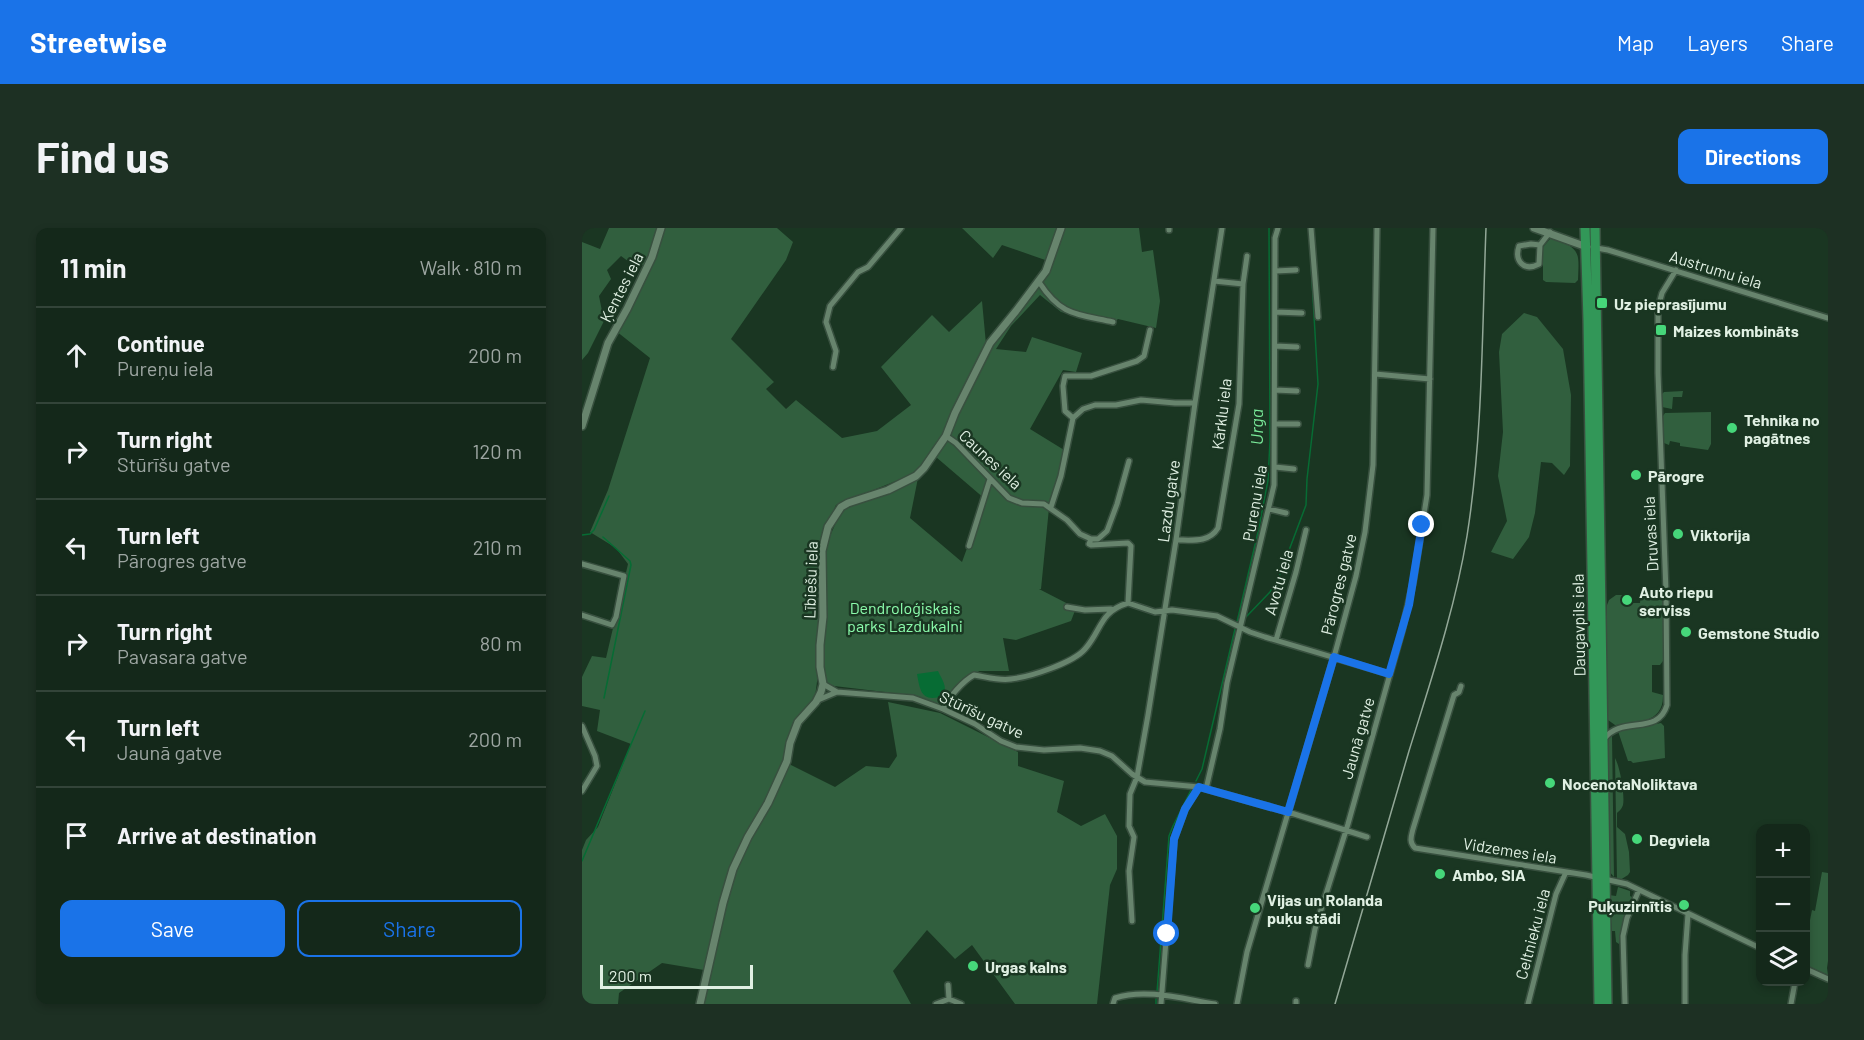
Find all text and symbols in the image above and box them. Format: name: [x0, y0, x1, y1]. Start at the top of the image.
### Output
text: Streetwise: [30, 25, 167, 59]
text: Map: [1617, 30, 1654, 55]
text: Layers: [1687, 30, 1748, 55]
text: Share: [1781, 30, 1834, 55]
button: Directions: [1678, 129, 1828, 184]
text: Find us: [36, 131, 169, 181]
street label: Austrumu iela: [1667, 246, 1765, 292]
street label: Ķentes iela: [595, 249, 647, 325]
text: 11 min: [60, 252, 126, 283]
text: Walk · 810 m: [420, 255, 522, 279]
place label: Uz pieprasījumu: [1614, 294, 1727, 313]
marker: Uz pieprasījumu: [1595, 296, 1609, 310]
place label: Maizes kombināts: [1673, 321, 1799, 340]
marker: Maizes kombināts: [1654, 323, 1668, 337]
text: Continue: [117, 330, 205, 356]
icon: ahead: [60, 339, 93, 372]
text: 200 m: [468, 343, 522, 367]
text: Pureņu iela: [117, 356, 213, 380]
street label: Kārklu iela: [1207, 377, 1235, 451]
water label: Urga: [1245, 409, 1267, 445]
place label: Tehnika no pagātnes: [1744, 410, 1820, 447]
marker: Tehnika no pagātnes: [1725, 421, 1739, 435]
street label: Caunes iela: [956, 425, 1026, 493]
text: Turn right: [117, 426, 212, 452]
icon: right: [60, 435, 93, 468]
text: 120 m: [472, 439, 522, 463]
text: Stūrīšu gatve: [117, 452, 231, 476]
street label: Lazdu gatve: [1153, 458, 1183, 544]
street label: Pureņu iela: [1238, 463, 1270, 543]
place label: Pārogre: [1648, 466, 1705, 485]
marker: Pārogre: [1629, 468, 1643, 482]
street label: Druvas iela: [1639, 496, 1661, 572]
route end: [1408, 511, 1434, 537]
text: Turn left: [117, 522, 200, 548]
place label: Viktorija: [1690, 525, 1750, 544]
marker: Viktorija: [1671, 527, 1685, 541]
icon: left: [60, 531, 93, 564]
street label: Pārogres gatve: [1316, 531, 1360, 637]
text: 210 m: [473, 535, 522, 559]
street label: Lībiešu iela: [799, 541, 821, 619]
street label: Avotu iela: [1260, 547, 1296, 617]
text: Pārogres gatve: [117, 548, 247, 572]
street label: Daugavpils iela: [1568, 573, 1588, 677]
place label: Auto riepu serviss: [1639, 582, 1713, 619]
marker: Auto riepu serviss: [1620, 593, 1634, 607]
park label: Dendroloģiskais parks Lazdukalni: [847, 598, 963, 635]
text: Turn right: [117, 618, 212, 644]
place label: Gemstone Studio: [1698, 623, 1820, 642]
marker: Gemstone Studio: [1679, 625, 1693, 639]
icon: right: [60, 627, 93, 660]
text: 80 m: [480, 631, 522, 655]
text: Pavasara gatve: [117, 644, 248, 668]
street label: Stūrīšu gatve: [937, 686, 1027, 742]
street label: Jaunā gatve: [1336, 695, 1378, 781]
text: Turn left: [117, 714, 200, 740]
icon: left: [60, 723, 93, 756]
text: 200 m: [468, 727, 522, 751]
text: Jaunā gatve: [117, 740, 222, 764]
place label: NocenotaNoliktava: [1562, 774, 1697, 793]
marker: NocenotaNoliktava: [1543, 776, 1557, 790]
icon: arrive: [60, 819, 93, 852]
text: Arrive at destination: [117, 822, 316, 848]
map controls: [1756, 824, 1810, 986]
button: +: [1756, 824, 1810, 878]
place label: Degviela: [1649, 830, 1710, 849]
marker: Degviela: [1630, 832, 1644, 846]
street label: Vidzemes iela: [1462, 833, 1558, 867]
place label: Ambo, SIA: [1452, 865, 1526, 884]
marker: Ambo, SIA: [1433, 867, 1447, 881]
button: −: [1756, 878, 1810, 932]
street label: Celtnieku iela: [1511, 887, 1553, 981]
place label: Vijas un Rolanda puķu stādi: [1267, 890, 1383, 927]
place label: Puķuzirnītis: [1588, 896, 1672, 915]
marker: Puķuzirnītis: [1677, 898, 1691, 912]
button: Save: [60, 900, 285, 957]
button: Share: [297, 900, 522, 957]
marker: Vijas un Rolanda puķu stādi: [1248, 901, 1262, 915]
route start: [1153, 920, 1179, 946]
button: layers: [1756, 932, 1810, 986]
place label: Urgas kalns: [985, 957, 1067, 976]
marker: Urgas kalns: [966, 959, 980, 973]
scale bar: [600, 962, 753, 990]
text: 200 m: [609, 966, 652, 985]

